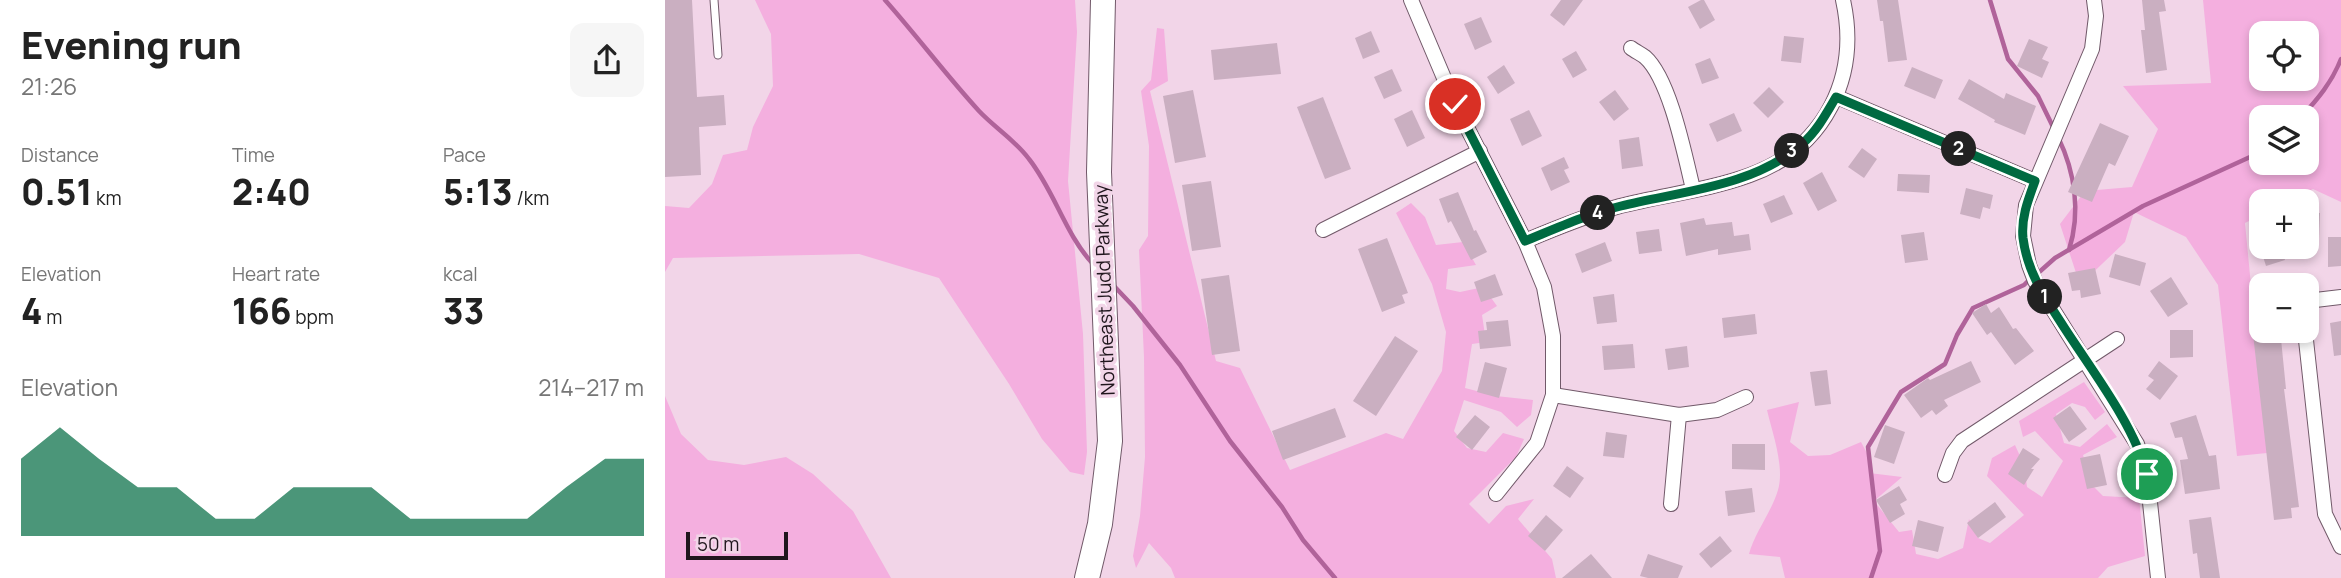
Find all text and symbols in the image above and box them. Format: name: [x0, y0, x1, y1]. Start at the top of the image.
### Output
text: Evening run: [21, 18, 242, 70]
map controls: [2249, 21, 2319, 343]
button: locate: [2249, 21, 2319, 91]
button: share: [570, 23, 644, 97]
text: 21:26: [21, 70, 77, 102]
pin: [1425, 74, 1485, 134]
icon: check: [1436, 85, 1474, 123]
button: layers: [2249, 105, 2319, 175]
pin: 2: [1941, 132, 1977, 166]
pin: 3: [1775, 134, 1809, 168]
text: 2: [1953, 135, 1964, 161]
text: 3: [1786, 137, 1797, 163]
text: Distance: [21, 142, 99, 168]
text: Time: [232, 142, 275, 168]
text: Pace: [443, 142, 486, 168]
text: 0.51: [21, 168, 92, 216]
text: 2:40: [232, 168, 311, 216]
text: 5:13: [443, 168, 513, 216]
street label: Northeast Judd Parkway: [1087, 184, 1121, 396]
text: km: [92, 185, 122, 211]
text: /km: [513, 185, 549, 211]
button: +: [2249, 189, 2319, 259]
pin: 4: [1581, 196, 1615, 230]
text: 4: [1592, 199, 1603, 225]
text: Elevation: [21, 261, 101, 287]
text: Heart rate: [232, 261, 320, 287]
text: kcal: [443, 261, 478, 287]
button: −: [2249, 273, 2319, 343]
pin: 1: [2027, 280, 2063, 314]
text: 1: [2040, 283, 2049, 309]
text: 4: [21, 287, 43, 335]
text: 166: [232, 287, 291, 335]
text: 33: [443, 287, 484, 335]
text: m: [43, 304, 62, 330]
text: bpm: [291, 304, 334, 330]
text: Elevation: [21, 371, 118, 403]
text: 214–217 m: [538, 371, 644, 403]
pin: [2117, 444, 2177, 504]
icon: arrive: [2128, 455, 2166, 493]
scale bar: [686, 529, 787, 561]
text: 50 m: [697, 531, 739, 557]

